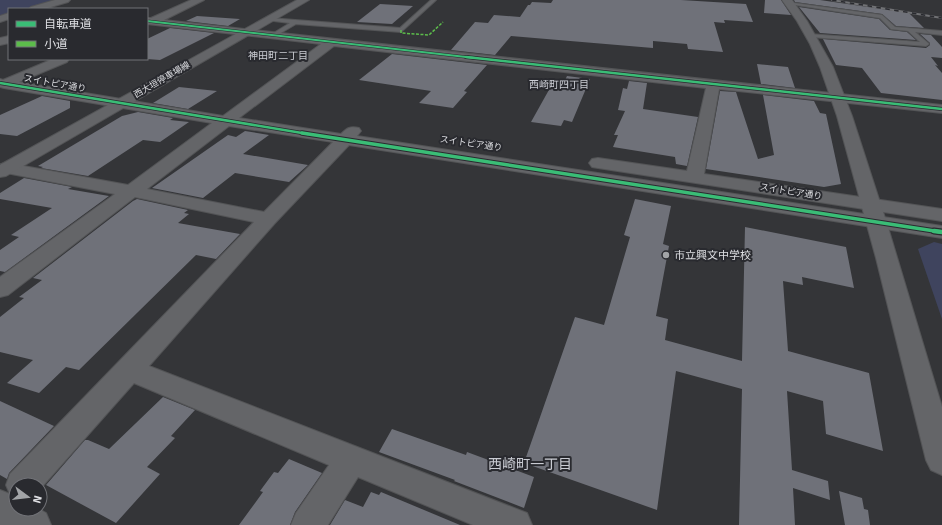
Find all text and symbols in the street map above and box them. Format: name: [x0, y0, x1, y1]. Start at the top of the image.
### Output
legend: [8, 8, 148, 60]
text: 自転車道: [44, 17, 92, 32]
text: 小道: [44, 37, 68, 52]
district label: 神田町二丁目: [248, 50, 308, 62]
street label: 西大垣停車場線: [132, 59, 193, 101]
street label: スイトピア通り: [23, 73, 87, 95]
district label: 西崎町四丁目: [529, 79, 589, 91]
street label: スイトピア通り: [439, 134, 503, 154]
street label: スイトピア通り: [759, 182, 823, 202]
place label: 市立興文中学校: [674, 249, 751, 262]
marker: 市立興文中学校: [661, 250, 671, 260]
district label: 西崎町一丁目: [488, 456, 572, 473]
north arrow: [8, 477, 48, 517]
text: N: [30, 494, 44, 505]

